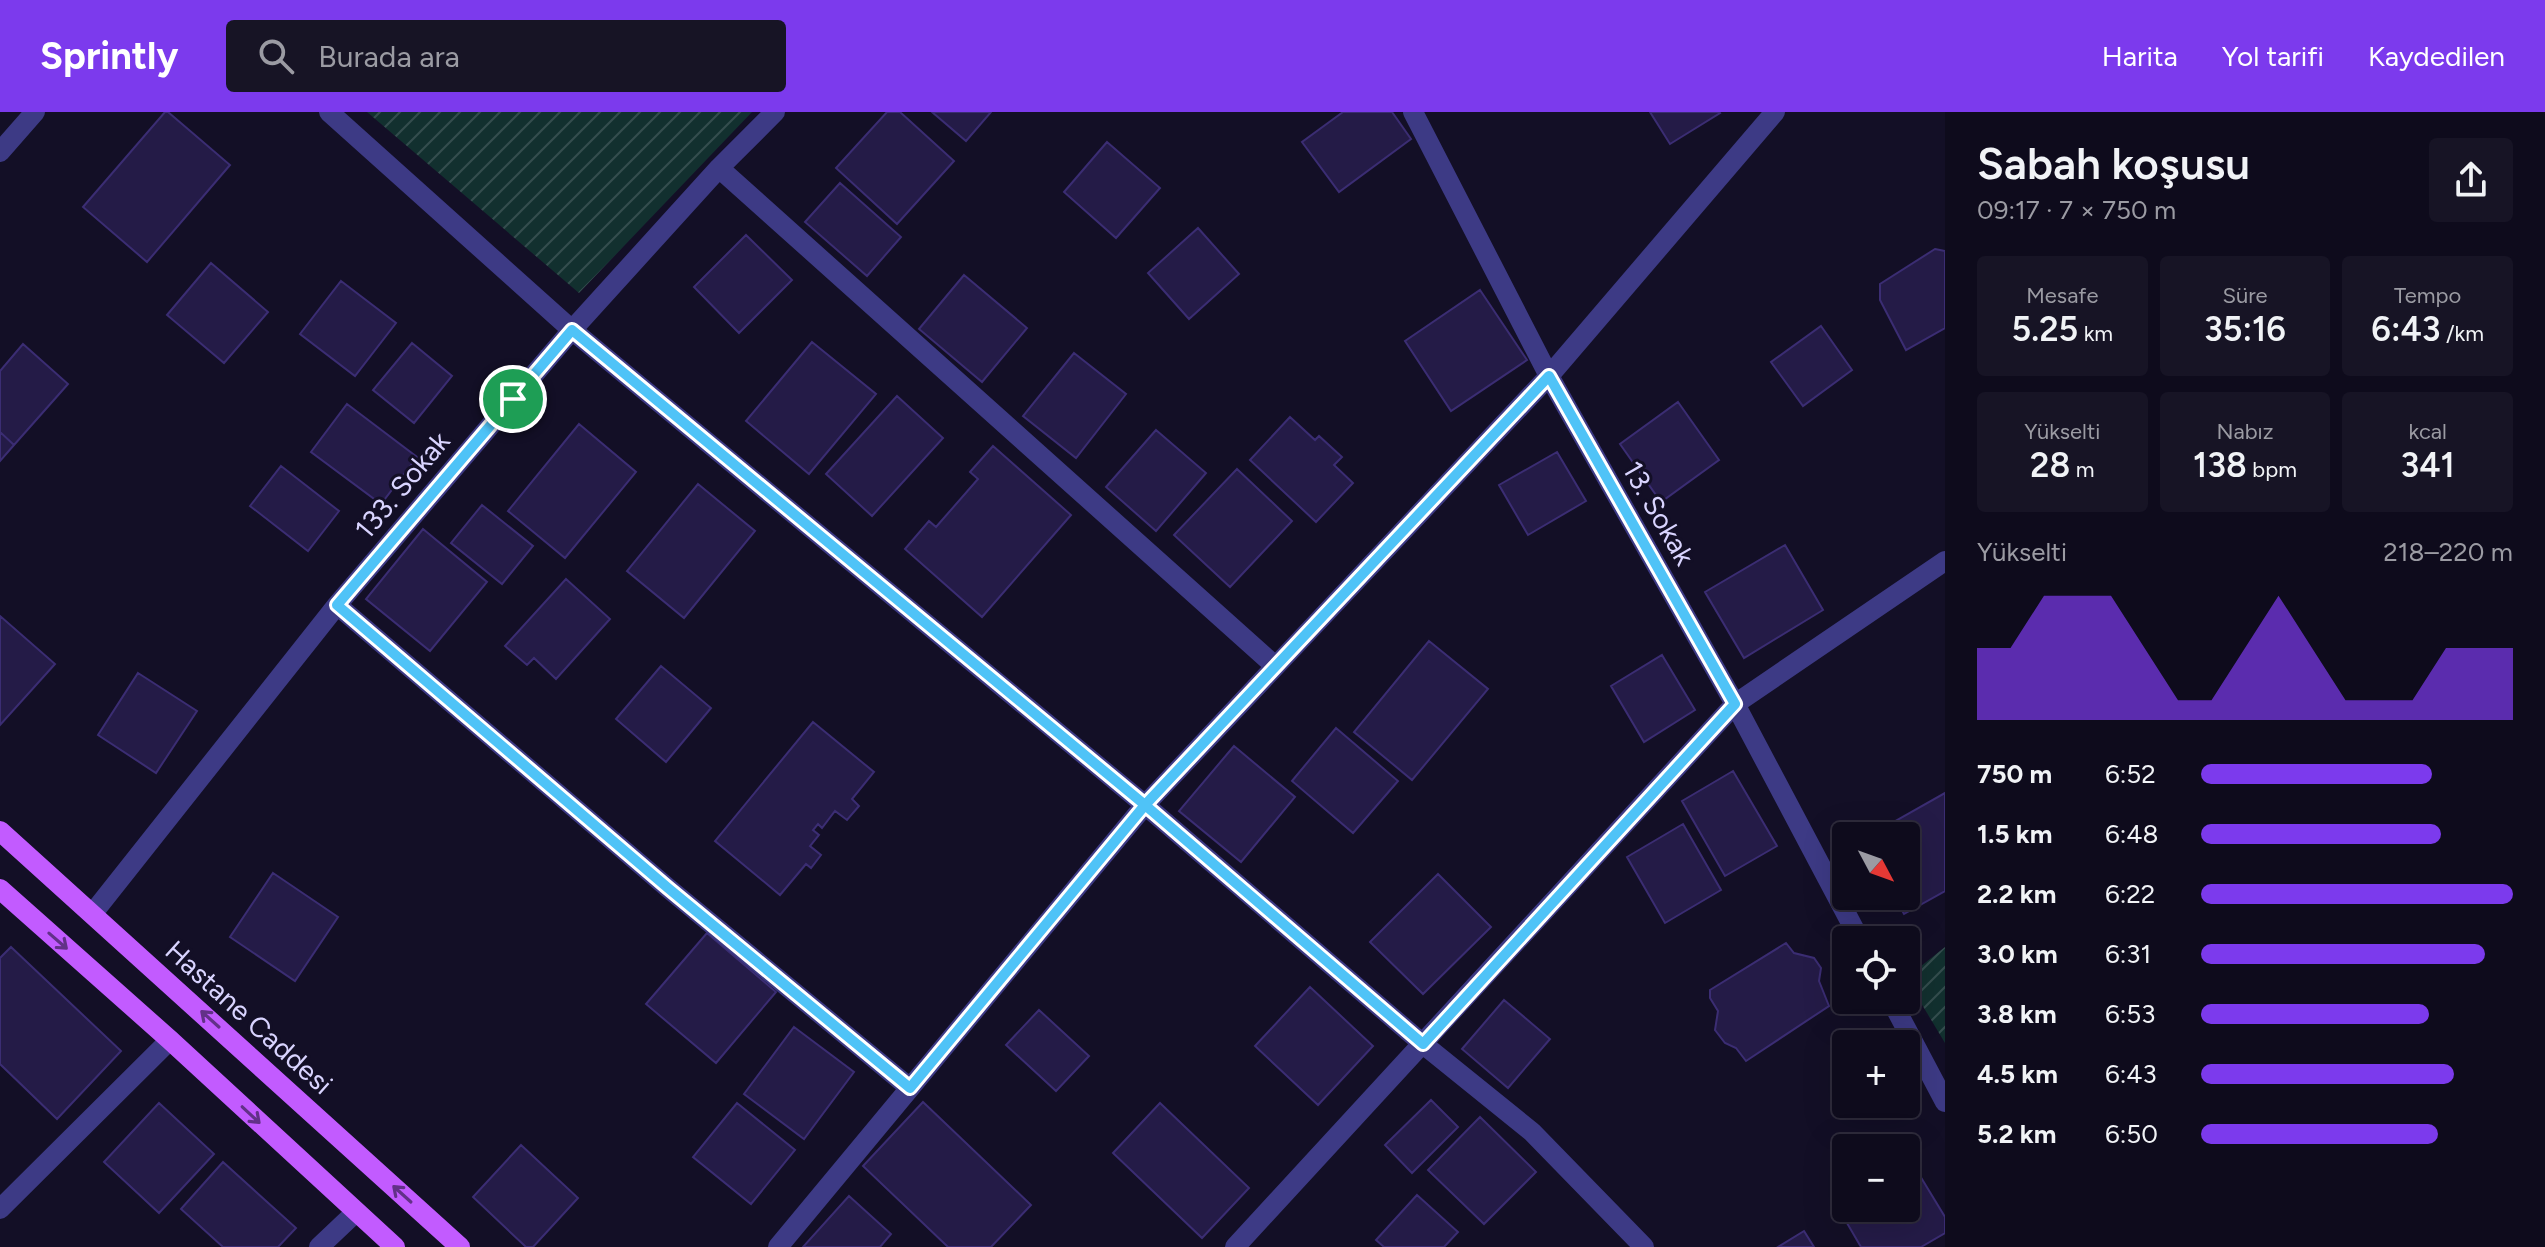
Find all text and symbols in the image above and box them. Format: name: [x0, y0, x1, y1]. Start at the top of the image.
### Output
search box: [226, 20, 786, 92]
text: Sprintly: [40, 33, 178, 79]
icon: search: [254, 34, 298, 78]
text: Burada ara: [318, 38, 460, 75]
text: Harita: [2102, 39, 2178, 73]
text: Yol tarifi: [2222, 39, 2324, 73]
text: Kaydedilen: [2368, 39, 2505, 73]
text: Sabah koşusu: [1977, 137, 2250, 190]
button: share: [2429, 138, 2513, 222]
text: 09:17 · 7 × 750 m: [1977, 194, 2176, 226]
text: Mesafe: [2026, 282, 2098, 309]
text: Süre: [2222, 282, 2268, 309]
text: Tempo: [2394, 282, 2461, 309]
text: 5.25: [2012, 309, 2078, 350]
text: 35:16: [2204, 309, 2286, 350]
text: 6:43: [2371, 309, 2441, 350]
text: km: [2078, 320, 2113, 347]
text: /km: [2441, 320, 2484, 347]
pin: [479, 365, 547, 433]
icon: arrive: [491, 377, 535, 421]
text: Yükselti: [2024, 418, 2100, 445]
text: Nabız: [2216, 418, 2274, 445]
text: kcal: [2408, 418, 2447, 445]
street label: 133. Sokak: [347, 424, 457, 545]
text: 28: [2030, 445, 2070, 486]
text: 138: [2193, 445, 2247, 486]
text: 341: [2400, 445, 2455, 486]
street label: 13. Sokak: [1616, 455, 1702, 571]
text: m: [2070, 456, 2095, 483]
text: bpm: [2247, 456, 2297, 483]
text: Yükselti: [1977, 536, 2067, 568]
text: 218–220 m: [2383, 536, 2513, 568]
text: 750 m: [1977, 758, 2052, 790]
text: 6:52: [2105, 758, 2156, 790]
text: 1.5 km: [1977, 818, 2052, 850]
text: 6:48: [2105, 818, 2158, 850]
north arrow: [1832, 822, 1920, 910]
map controls: [1832, 822, 1920, 1222]
text: 2.2 km: [1977, 878, 2056, 910]
text: 6:22: [2105, 878, 2155, 910]
button: locate: [1832, 926, 1920, 1014]
one-way arrow: [48, 932, 68, 950]
street label: Hastane Caddesi: [158, 933, 340, 1101]
text: 3.0 km: [1977, 938, 2058, 970]
text: 6:31: [2105, 938, 2151, 970]
text: 3.8 km: [1977, 998, 2057, 1030]
text: 6:53: [2105, 998, 2155, 1030]
one-way arrow: [200, 1010, 220, 1029]
button: +: [1832, 1030, 1920, 1118]
text: 4.5 km: [1977, 1058, 2058, 1090]
text: 6:43: [2105, 1058, 2157, 1090]
one-way arrow: [241, 1106, 261, 1124]
text: 5.2 km: [1977, 1118, 2056, 1150]
text: 6:50: [2105, 1118, 2158, 1150]
button: −: [1832, 1134, 1920, 1222]
one-way arrow: [392, 1185, 412, 1204]

